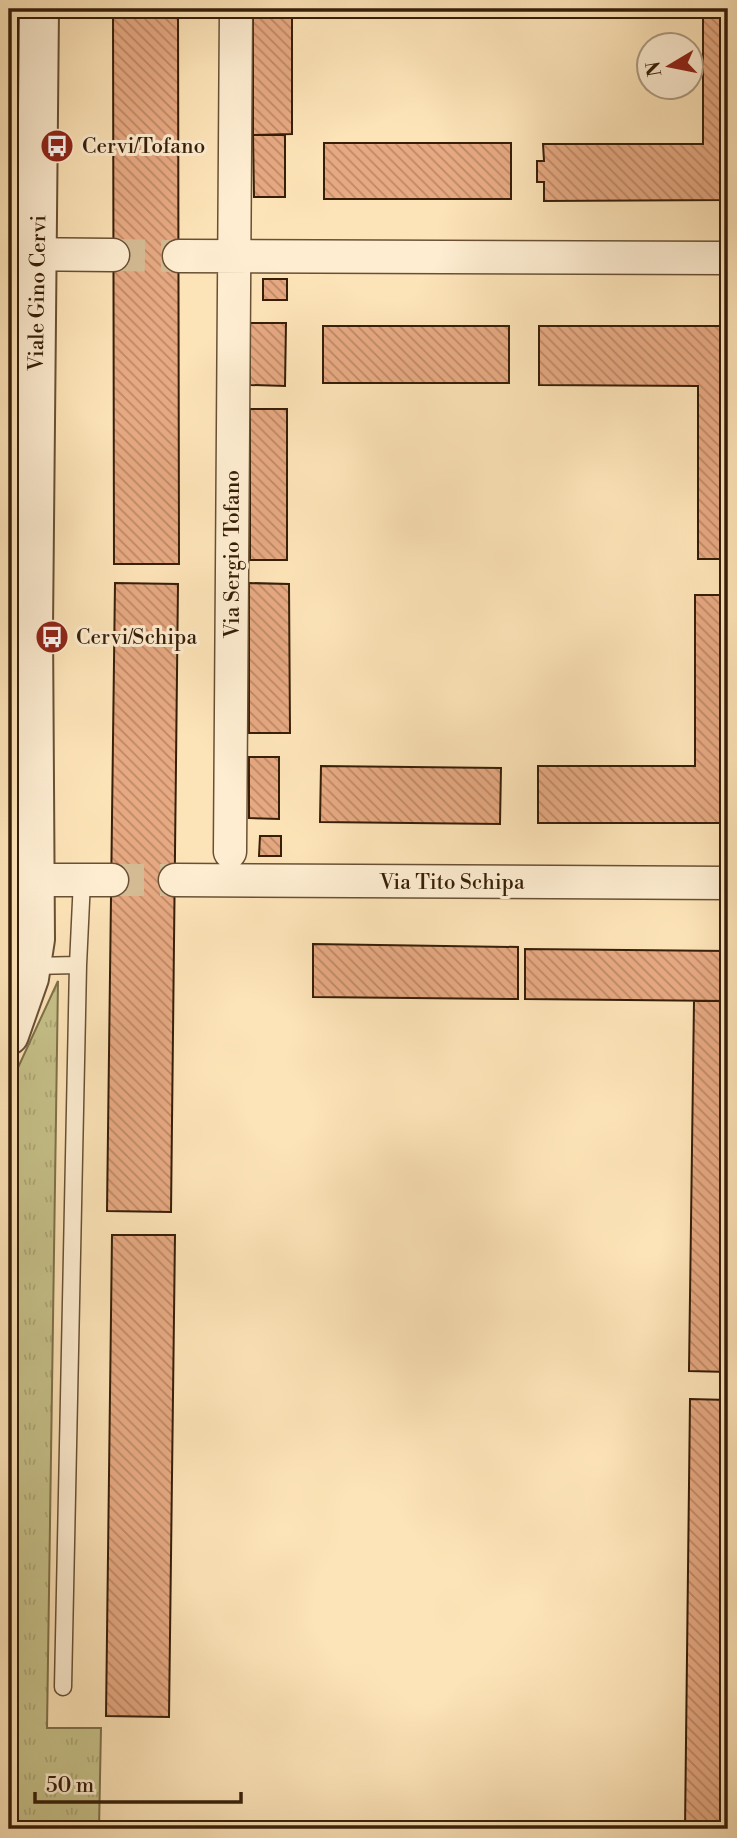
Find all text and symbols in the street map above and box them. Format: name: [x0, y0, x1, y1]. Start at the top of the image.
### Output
north arrow: [636, 32, 706, 102]
text: N: [641, 59, 667, 78]
bus stop icon: Cervi/Tofano: [38, 127, 76, 165]
place label: Cervi/Tofano: [82, 134, 205, 160]
street label: Viale Gino Cervi: [24, 215, 52, 372]
street label: Via Sergio Tofano: [220, 470, 246, 639]
bus stop icon: Cervi/Schipa: [33, 618, 71, 656]
place label: Cervi/Schipa: [76, 625, 197, 651]
street label: Via Tito Schipa: [378, 870, 525, 896]
scale bar: [35, 1761, 242, 1805]
text: 50 m: [46, 1773, 94, 1799]

